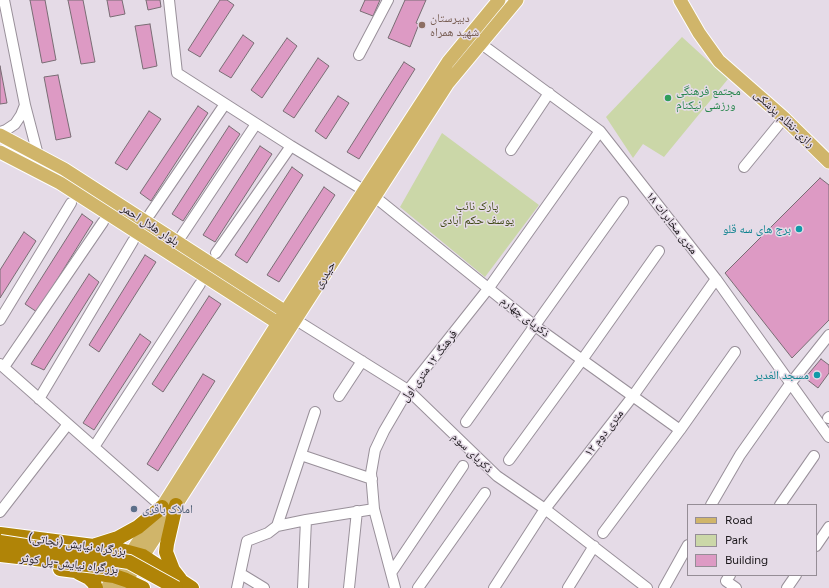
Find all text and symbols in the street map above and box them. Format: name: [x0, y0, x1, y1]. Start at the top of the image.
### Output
place label: دبیرستان شهید همراه: [430, 11, 479, 39]
marker: دبیرستان شهید همراه: [417, 20, 427, 30]
place label: مجتمع فرهنگی ورزشی نیکنام: [676, 84, 741, 112]
street label: رازی-نظام پزشکی: [751, 87, 817, 151]
marker: مجتمع فرهنگی ورزشی نیکنام: [663, 93, 673, 103]
street label: ۱۸ متری مخابرات: [643, 189, 701, 257]
park label: پارک نائب یوسف حکم آبادی: [440, 199, 514, 227]
street label: بلوار هلال احمر: [118, 201, 182, 249]
place label: برج های سه قلو: [723, 222, 791, 236]
marker: برج های سه قلو: [794, 224, 804, 234]
street label: حیدری: [311, 259, 339, 291]
street label: ذکریای چهارم: [498, 293, 552, 341]
street label: فرهنگ ۱۲ متری اول: [397, 327, 461, 405]
place label: مسجد الغدیر: [754, 368, 809, 382]
marker: مسجد الغدیر: [812, 370, 822, 380]
street label: ۱۲ متری دوم: [581, 407, 627, 459]
street label: ذکریای سوم: [448, 430, 496, 476]
place label: املاک باقری: [142, 502, 193, 516]
marker: املاک باقری: [129, 504, 139, 514]
legend: [687, 504, 817, 576]
text: Road: [725, 513, 753, 527]
street label: بزرگراه نیایش (نجاتی): [27, 531, 127, 559]
text: Park: [725, 533, 748, 547]
street label: بزرگراه نیایش-پل کوثر: [19, 551, 119, 577]
text: Building: [725, 553, 768, 567]

